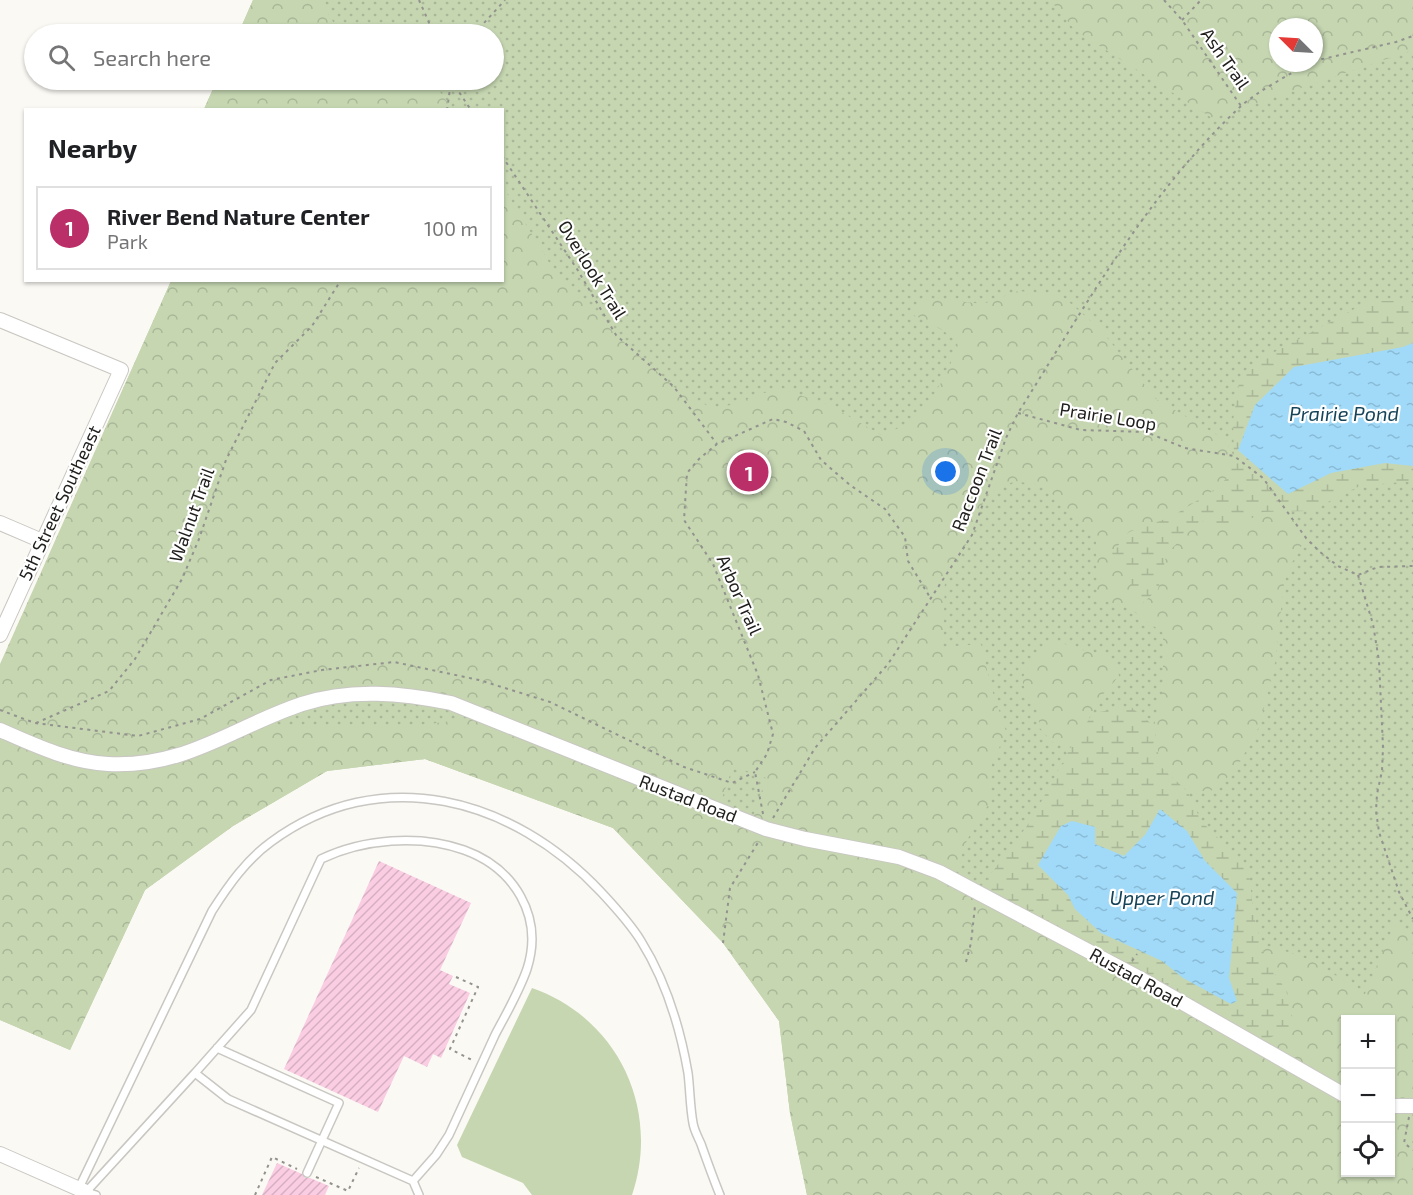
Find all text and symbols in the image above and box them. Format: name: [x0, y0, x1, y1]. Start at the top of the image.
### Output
north arrow: [1269, 18, 1323, 72]
street label: Ash Trail: [1197, 23, 1255, 94]
search box: [24, 24, 504, 90]
icon: search: [45, 41, 78, 74]
text: Search here: [93, 44, 211, 70]
text: Nearby: [48, 132, 137, 163]
text: River Bend Nature Center: [107, 203, 370, 229]
text: 1: [65, 216, 74, 240]
text: 100 m: [424, 216, 478, 240]
street label: Overlook Trail: [554, 216, 632, 324]
text: Park: [107, 229, 148, 253]
street label: Prairie Loop: [1058, 398, 1158, 435]
water label: Prairie Pond: [1289, 401, 1400, 425]
street label: 5th Street Southeast: [14, 421, 105, 584]
street label: Raccoon Trail: [946, 424, 1006, 534]
pin: 1: [730, 450, 768, 494]
your location: [931, 457, 960, 486]
street label: Walnut Trail: [164, 464, 219, 565]
street label: Arbor Trail: [713, 551, 768, 638]
street label: Rustad Road: [636, 769, 740, 827]
water label: Upper Pond: [1109, 885, 1215, 909]
street label: Rustad Road: [1086, 943, 1187, 1012]
map controls: [1341, 1015, 1395, 1177]
button: +: [1341, 1015, 1395, 1069]
button: −: [1341, 1069, 1395, 1123]
button: locate: [1341, 1123, 1395, 1177]

